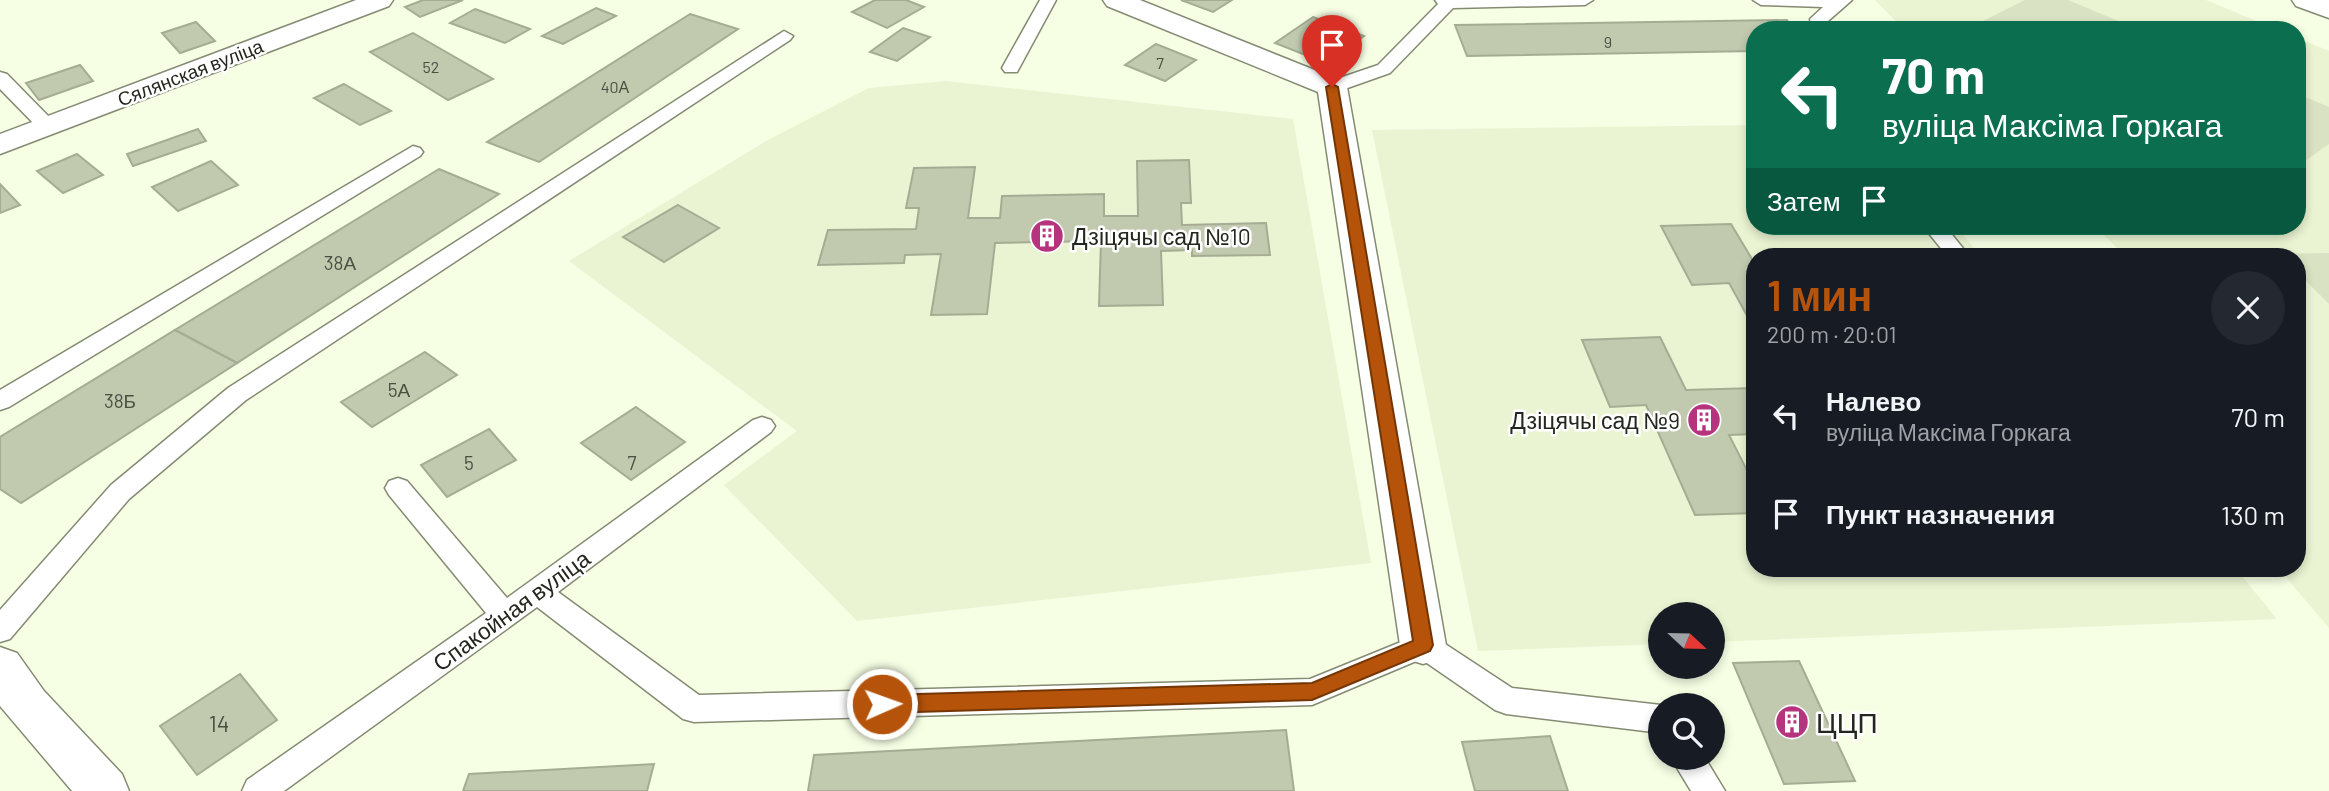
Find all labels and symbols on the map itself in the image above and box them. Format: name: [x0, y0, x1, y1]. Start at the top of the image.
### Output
pin: [1302, 15, 1362, 87]
house number: 9: [1604, 32, 1612, 51]
street label: Сялянская вуліца: [114, 33, 267, 110]
house number: 7: [1156, 53, 1164, 72]
house number: 52: [423, 57, 439, 76]
house number: 40А: [601, 77, 630, 96]
building icon: Дзіцячы сад №10: [1028, 217, 1066, 255]
place label: Дзіцячы сад №10: [1072, 222, 1251, 250]
house number: 38А: [324, 251, 357, 274]
house number: 5А: [388, 378, 411, 401]
house number: 38Б: [104, 389, 136, 412]
building icon: Дзіцячы сад №9: [1685, 401, 1723, 439]
place label: Дзіцячы сад №9: [1510, 406, 1680, 434]
house number: 5: [464, 451, 474, 474]
house number: 7: [628, 451, 637, 474]
street label: Спакойная вуліца: [427, 543, 595, 676]
north arrow: [1648, 602, 1726, 679]
position arrow: [845, 667, 919, 741]
building icon: ЦЦП: [1773, 703, 1811, 741]
place label: ЦЦП: [1816, 705, 1878, 739]
house number: 14: [209, 709, 229, 737]

